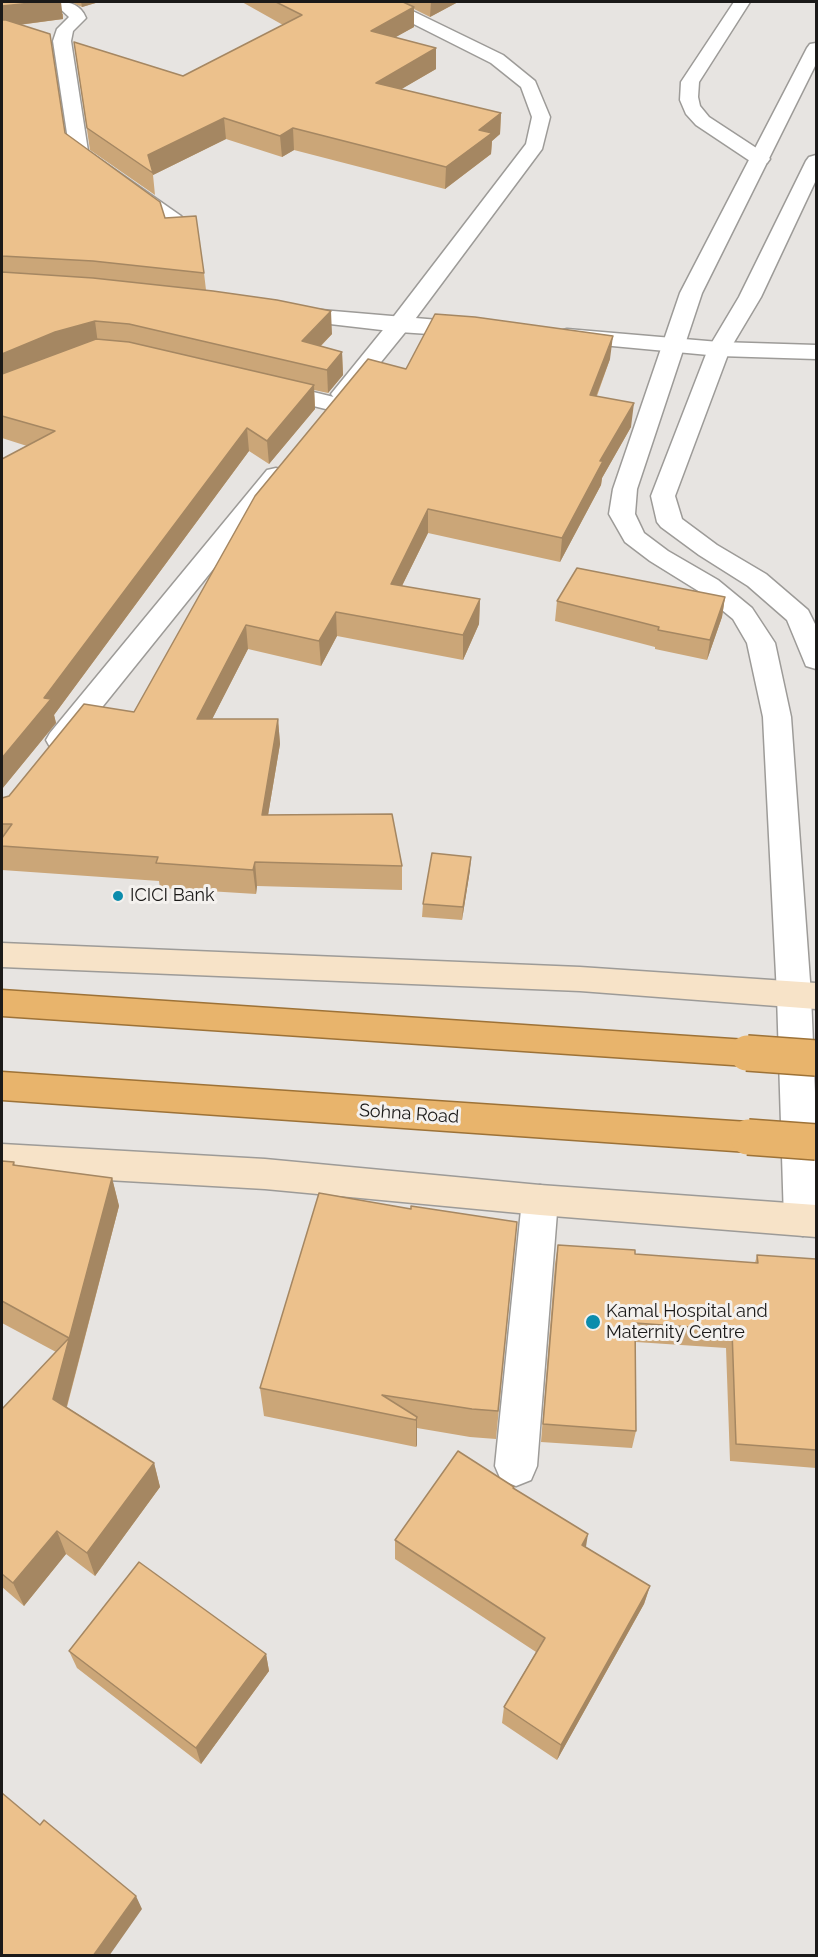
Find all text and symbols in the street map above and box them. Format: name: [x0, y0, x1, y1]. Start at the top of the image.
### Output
place label: ICICI Bank: [130, 885, 215, 907]
marker: ICICI Bank: [111, 889, 125, 903]
street label: Sohna Road: [358, 1100, 460, 1128]
place label: Kamal Hospital and Maternity Centre: [606, 1301, 768, 1344]
marker: Kamal Hospital and Maternity Centre: [584, 1313, 602, 1331]

